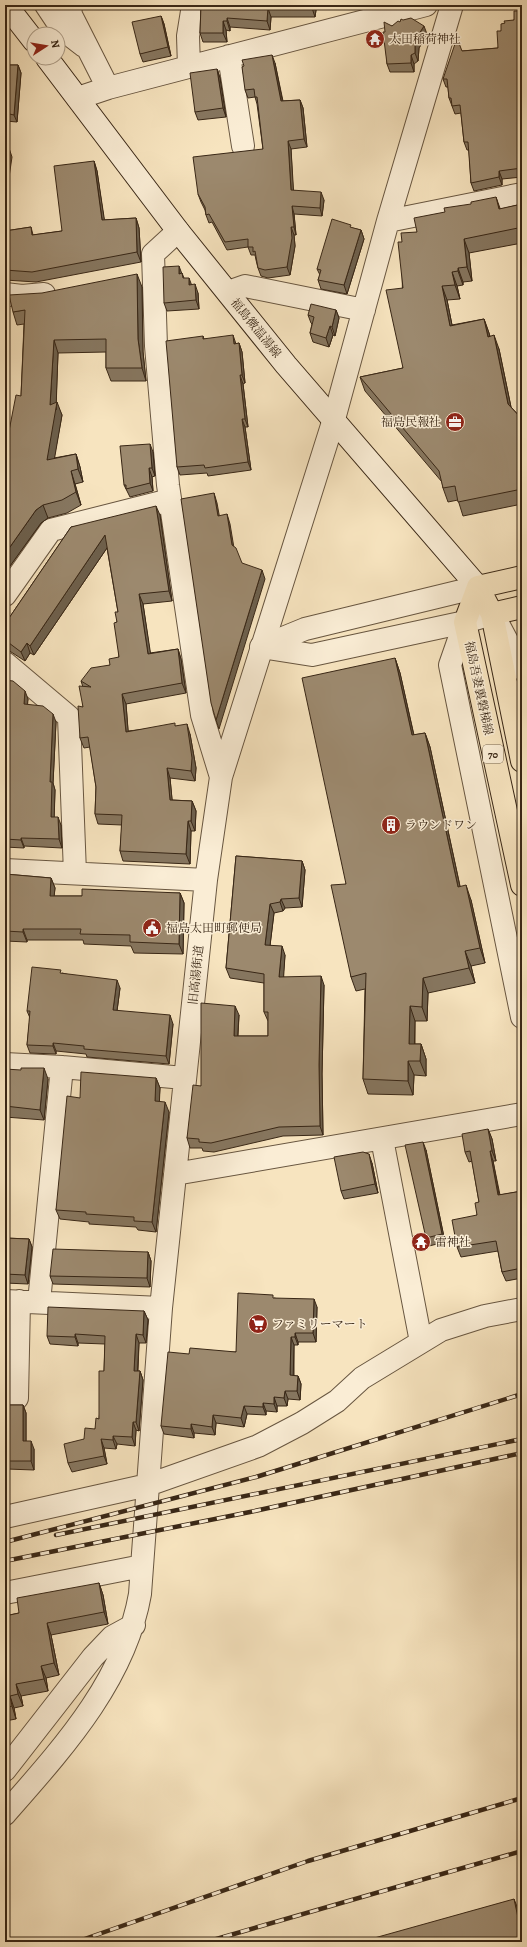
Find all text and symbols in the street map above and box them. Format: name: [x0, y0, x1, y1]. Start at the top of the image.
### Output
north arrow: [26, 26, 66, 66]
temple icon: 太田稲荷神社: [364, 28, 386, 50]
place label: 太田稲荷神社: [389, 31, 461, 47]
text: N: [47, 39, 63, 50]
street label: 福島微温湯線: [227, 295, 285, 361]
office icon: 福島民報社: [444, 411, 466, 433]
place label: 福島民報社: [381, 414, 441, 430]
street label: 福島吾妻裏磐梯線: [461, 639, 497, 737]
road number: 70: [483, 745, 503, 763]
building icon: ラウンドワン: [380, 814, 402, 836]
place label: ラウンドワン: [405, 817, 477, 833]
public building icon: 福島太田町郵便局: [141, 917, 163, 939]
place label: 福島太田町郵便局: [166, 920, 262, 936]
street label: 旧高湯街道: [185, 944, 207, 1006]
temple icon: 雷神社: [410, 1231, 432, 1253]
place label: 雷神社: [435, 1234, 471, 1250]
supermarket icon: ファミリーマート: [247, 1313, 269, 1335]
place label: ファミリーマート: [272, 1316, 368, 1332]

